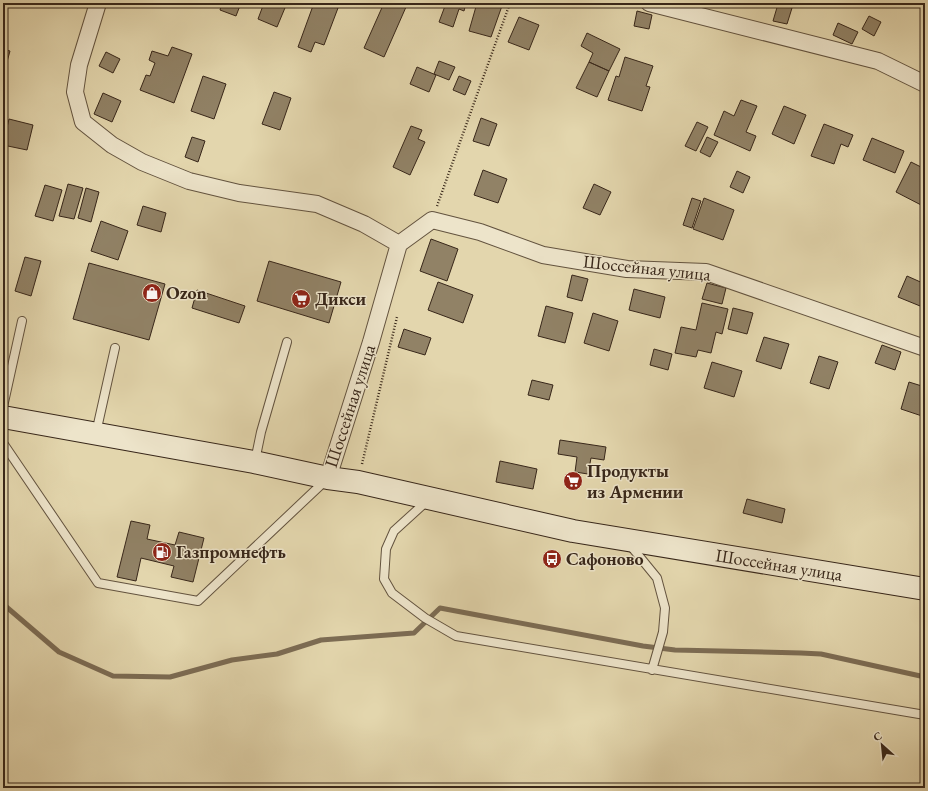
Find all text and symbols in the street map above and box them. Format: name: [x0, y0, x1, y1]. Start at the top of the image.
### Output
street label: Шоссейная улица: [582, 249, 713, 286]
place label: Ozon: [166, 281, 207, 304]
shop icon: Ozon: [141, 282, 163, 304]
place label: Дикси: [315, 287, 366, 310]
supermarket icon: Дикси: [290, 288, 312, 310]
street label: Шоссейная улица: [319, 341, 381, 470]
place label: Продукты из Армении: [587, 459, 684, 503]
supermarket icon: Продукты из Армении: [562, 470, 584, 492]
place label: Газпромнефть: [176, 540, 286, 563]
fuel station icon: Газпромнефть: [151, 541, 173, 563]
street label: Шоссейная улица: [714, 543, 845, 586]
place label: Сафоново: [566, 547, 644, 570]
bus stop icon: Сафоново: [541, 548, 563, 570]
north arrow: [862, 725, 902, 765]
text: С: [871, 728, 884, 744]

